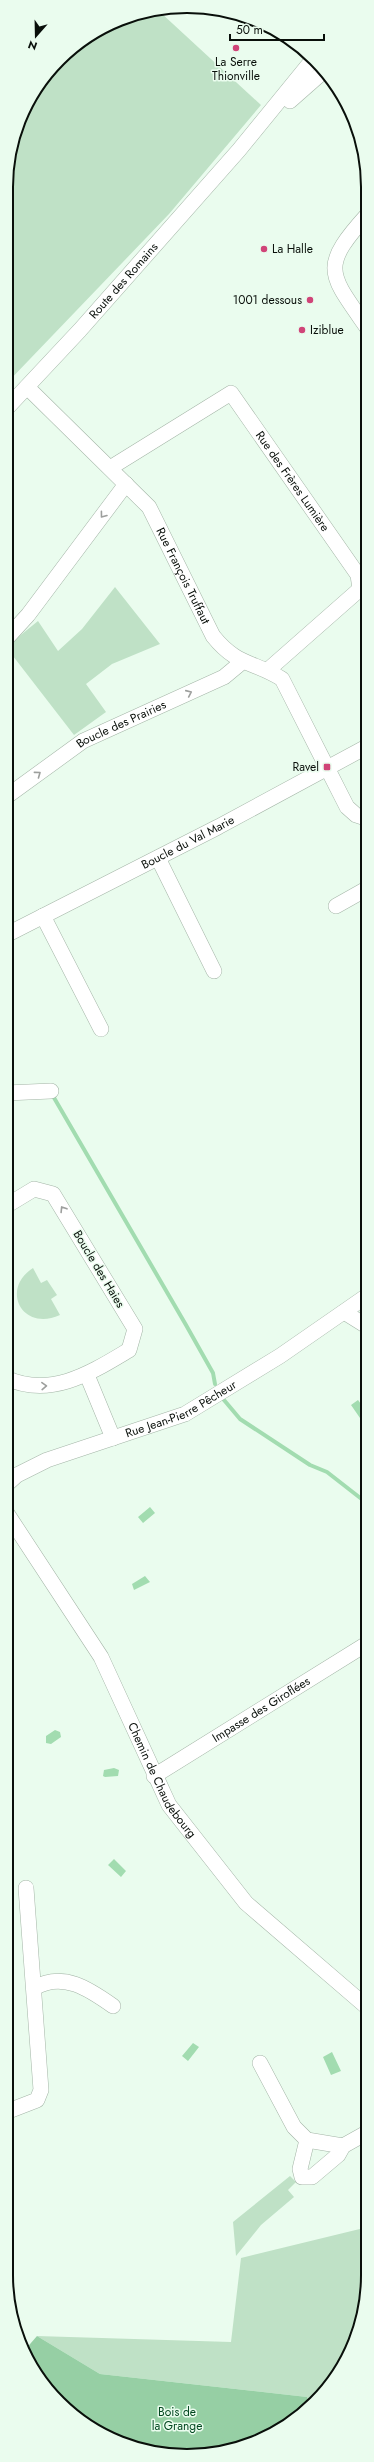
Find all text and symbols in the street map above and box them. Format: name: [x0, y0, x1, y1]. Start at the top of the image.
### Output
north arrow: [16, 16, 56, 56]
scale bar: [230, 16, 324, 42]
text: 50 m: [236, 21, 263, 39]
text: N: [26, 36, 39, 54]
marker: La Serre Thionville: [231, 43, 241, 53]
place label: La Serre Thionville: [212, 53, 260, 85]
street label: Route des Romains: [85, 238, 162, 323]
place label: La Halle: [272, 240, 313, 258]
marker: La Halle: [259, 244, 269, 254]
place label: 1001 dessous: [233, 291, 302, 309]
marker: 1001 dessous: [305, 295, 315, 305]
place label: Iziblue: [310, 321, 344, 339]
marker: Iziblue: [297, 325, 307, 335]
street label: Rue des Frères Lumière: [251, 427, 334, 535]
one-way arrow: [101, 511, 108, 518]
street label: Rue François Truffaut: [152, 525, 215, 627]
one-way arrow: [184, 690, 192, 698]
street label: Boucle des Prairies: [72, 695, 169, 752]
place label: Ravel: [293, 758, 319, 776]
marker: Ravel: [322, 762, 332, 772]
one-way arrow: [34, 772, 41, 779]
street label: Boucle du Val Marie: [138, 811, 238, 874]
one-way arrow: [60, 1206, 67, 1213]
street label: Boucle des Haies: [69, 1227, 129, 1311]
street label: Rue Jean-Pierre Pêcheur: [123, 1375, 241, 1442]
one-way arrow: [41, 1381, 47, 1390]
street label: Impasse des Giroflées: [209, 1672, 314, 1747]
street label: Chemin de Chaudebourg: [123, 1719, 201, 1842]
park label: Bois de la Grange: [152, 2403, 202, 2435]

